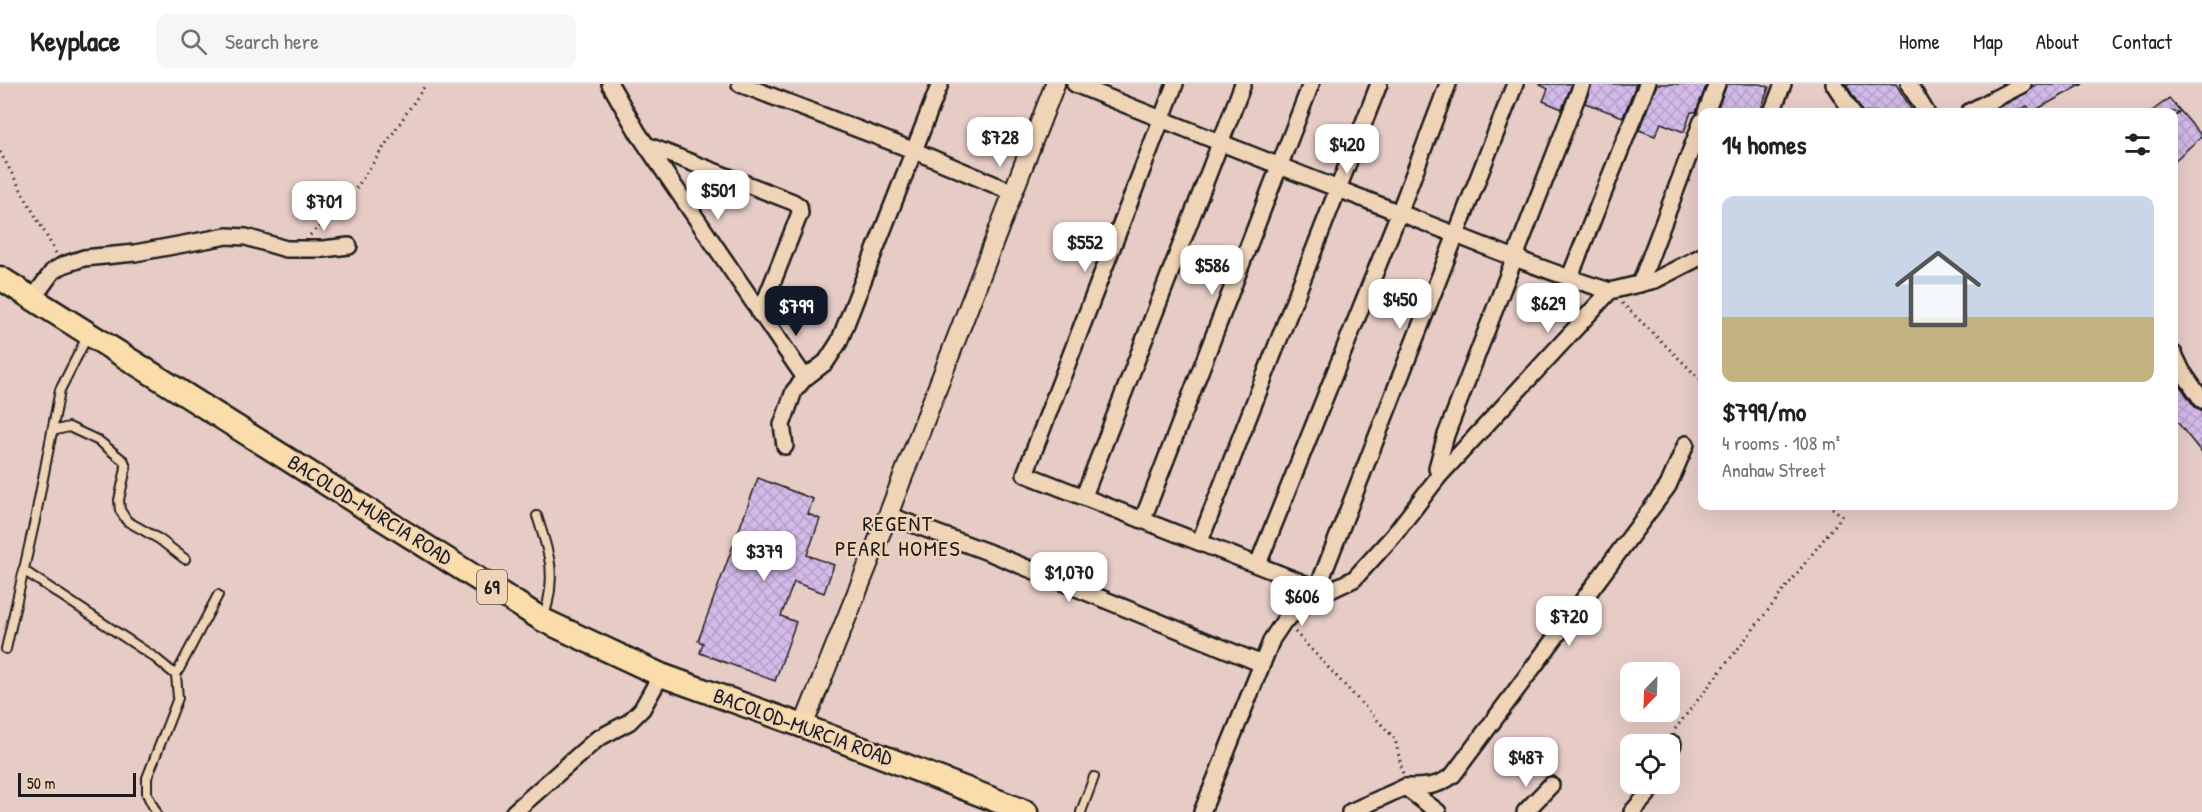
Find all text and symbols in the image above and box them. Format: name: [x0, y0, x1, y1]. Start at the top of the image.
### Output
search box: [156, 14, 576, 68]
text: Keyplace: [30, 22, 120, 60]
icon: search: [177, 25, 210, 58]
text: Search here: [225, 26, 319, 56]
text: Home: [1899, 27, 1940, 56]
text: Map: [1973, 27, 2003, 56]
text: About: [2036, 27, 2079, 56]
text: Contact: [2112, 27, 2172, 56]
pin: $728: [964, 117, 1036, 168]
text: $728: [981, 123, 1019, 150]
pin: $420: [1311, 124, 1383, 175]
text: 14 homes: [1722, 127, 1807, 162]
icon: filters: [2121, 128, 2154, 161]
text: $420: [1329, 130, 1365, 157]
pin: $501: [682, 170, 754, 221]
text: $501: [701, 176, 735, 203]
pin: $701: [288, 181, 360, 232]
text: $701: [306, 187, 342, 214]
pin: $552: [1049, 222, 1121, 273]
text: $552: [1067, 228, 1103, 255]
icon: home: [1884, 235, 1992, 343]
pin: $586: [1176, 245, 1248, 296]
text: $586: [1194, 251, 1230, 278]
pin: $450: [1364, 279, 1436, 330]
pin: $629: [1512, 283, 1584, 334]
text: $450: [1382, 285, 1418, 312]
pin: $799: [760, 286, 832, 337]
text: $629: [1531, 289, 1565, 316]
text: $799: [779, 292, 813, 319]
text: $799/mo: [1722, 394, 1806, 429]
text: 4 rooms · 108 m²: [1722, 429, 1840, 456]
street label: BACOLOD-MURCIA ROAD: [283, 447, 458, 572]
text: Anahaw Street: [1722, 456, 1825, 483]
district label: REGENT PEARL HOMES: [835, 508, 961, 563]
pin: $379: [728, 531, 800, 582]
text: $379: [746, 537, 782, 564]
pin: $1,070: [1020, 552, 1118, 603]
text: $1,070: [1044, 558, 1094, 585]
road number: 69: [477, 570, 507, 604]
pin: $606: [1266, 576, 1338, 627]
text: $606: [1284, 582, 1320, 609]
pin: $720: [1533, 596, 1605, 647]
text: $720: [1550, 602, 1588, 629]
north arrow: [1620, 662, 1680, 722]
map controls: [1620, 662, 1680, 794]
street label: BACOLOD-MURCIA ROAD: [710, 681, 897, 772]
button: locate: [1620, 734, 1680, 794]
pin: $487: [1490, 737, 1562, 788]
text: $487: [1508, 743, 1544, 770]
scale bar: [18, 770, 136, 798]
text: 50 m: [27, 772, 56, 794]

